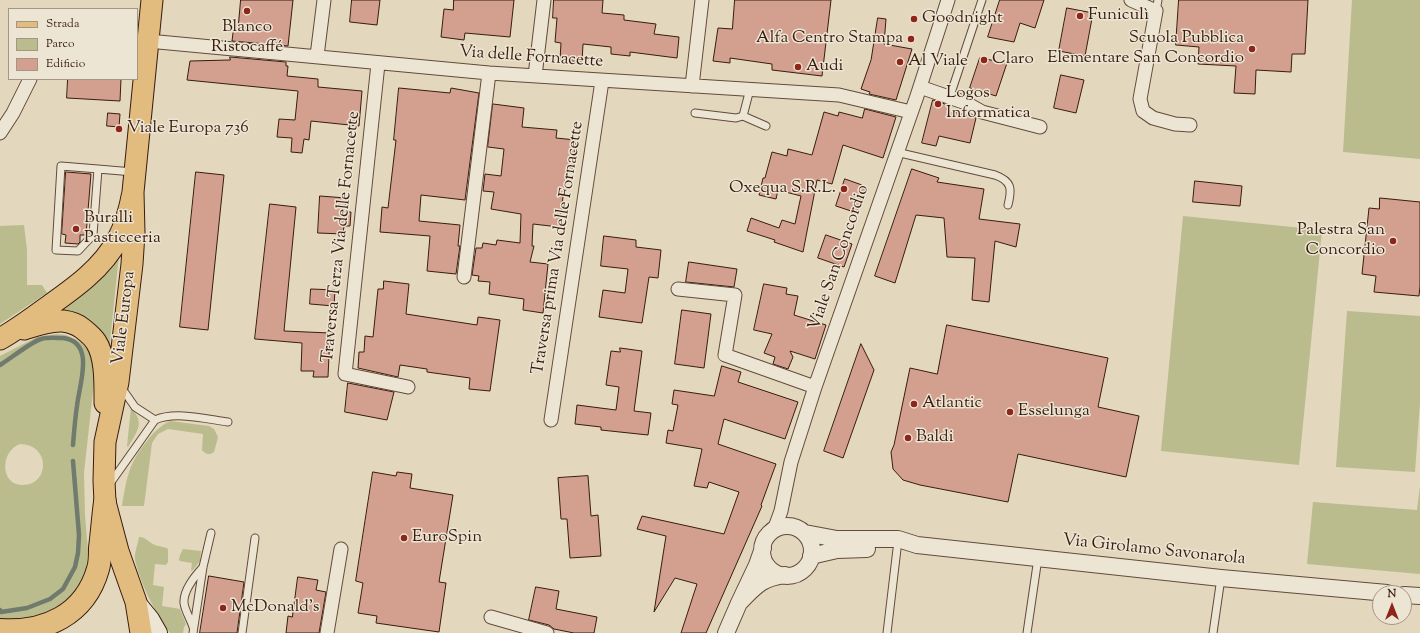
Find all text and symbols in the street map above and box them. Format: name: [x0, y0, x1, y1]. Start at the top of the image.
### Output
marker: Blanco Ristocaffé: [242, 6, 252, 16]
place label: Funiculì: [1088, 6, 1149, 26]
legend: [8, 8, 138, 80]
place label: Goodnight: [922, 9, 1003, 29]
marker: Funiculì: [1075, 11, 1085, 21]
marker: Goodnight: [909, 14, 919, 24]
text: Strada: [46, 15, 79, 33]
place label: Blanco Ristocaffé: [211, 18, 283, 58]
place label: Alfa Centro Stampa: [756, 29, 903, 49]
place label: Scuola Pubblica Elementare San Concordio: [1047, 29, 1244, 69]
marker: Alfa Centro Stampa: [906, 34, 916, 44]
text: Parco: [46, 35, 74, 53]
street label: Via delle Fornacette: [458, 43, 604, 73]
marker: Scuola Pubblica Elementare San Concordio: [1247, 44, 1257, 54]
place label: Claro: [992, 50, 1034, 70]
place label: Al Viale: [908, 52, 968, 72]
text: Edificio: [46, 55, 85, 73]
marker: Claro: [979, 55, 989, 65]
place label: Audi: [806, 57, 843, 77]
marker: Al Viale: [895, 57, 905, 67]
marker: Audi: [793, 62, 803, 72]
place label: Logos Informatica: [946, 84, 1031, 124]
marker: Logos Informatica: [933, 99, 943, 109]
street label: Traversa Terza Via delle Fornacette: [319, 110, 365, 364]
place label: Viale Europa 736: [127, 119, 249, 139]
street label: Traversa prima Via delle Fornacette: [529, 120, 589, 376]
marker: Viale Europa 736: [114, 124, 124, 134]
place label: Oxequa S.R.L.: [729, 179, 836, 199]
street label: Viale San Concordio: [806, 183, 874, 333]
marker: Oxequa S.R.L.: [839, 184, 849, 194]
place label: Buralli Pasticceria: [84, 209, 161, 249]
place label: Palestra San Concordio: [1297, 221, 1385, 261]
marker: Buralli Pasticceria: [71, 224, 81, 234]
marker: Palestra San Concordio: [1388, 236, 1398, 246]
street label: Viale Europa: [109, 270, 141, 366]
place label: Atlantic: [922, 394, 982, 414]
marker: Atlantic: [909, 399, 919, 409]
place label: Esselunga: [1018, 402, 1090, 422]
marker: Esselunga: [1005, 407, 1015, 417]
place label: Baldi: [916, 428, 954, 448]
marker: Baldi: [903, 433, 913, 443]
place label: EuroSpin: [412, 528, 482, 548]
street label: Via Girolamo Savonarola: [1062, 531, 1246, 571]
marker: EuroSpin: [399, 533, 409, 543]
north arrow: [1372, 585, 1412, 625]
text: N: [1388, 586, 1396, 602]
place label: McDonald's: [231, 598, 319, 618]
marker: McDonald's: [218, 603, 228, 613]

